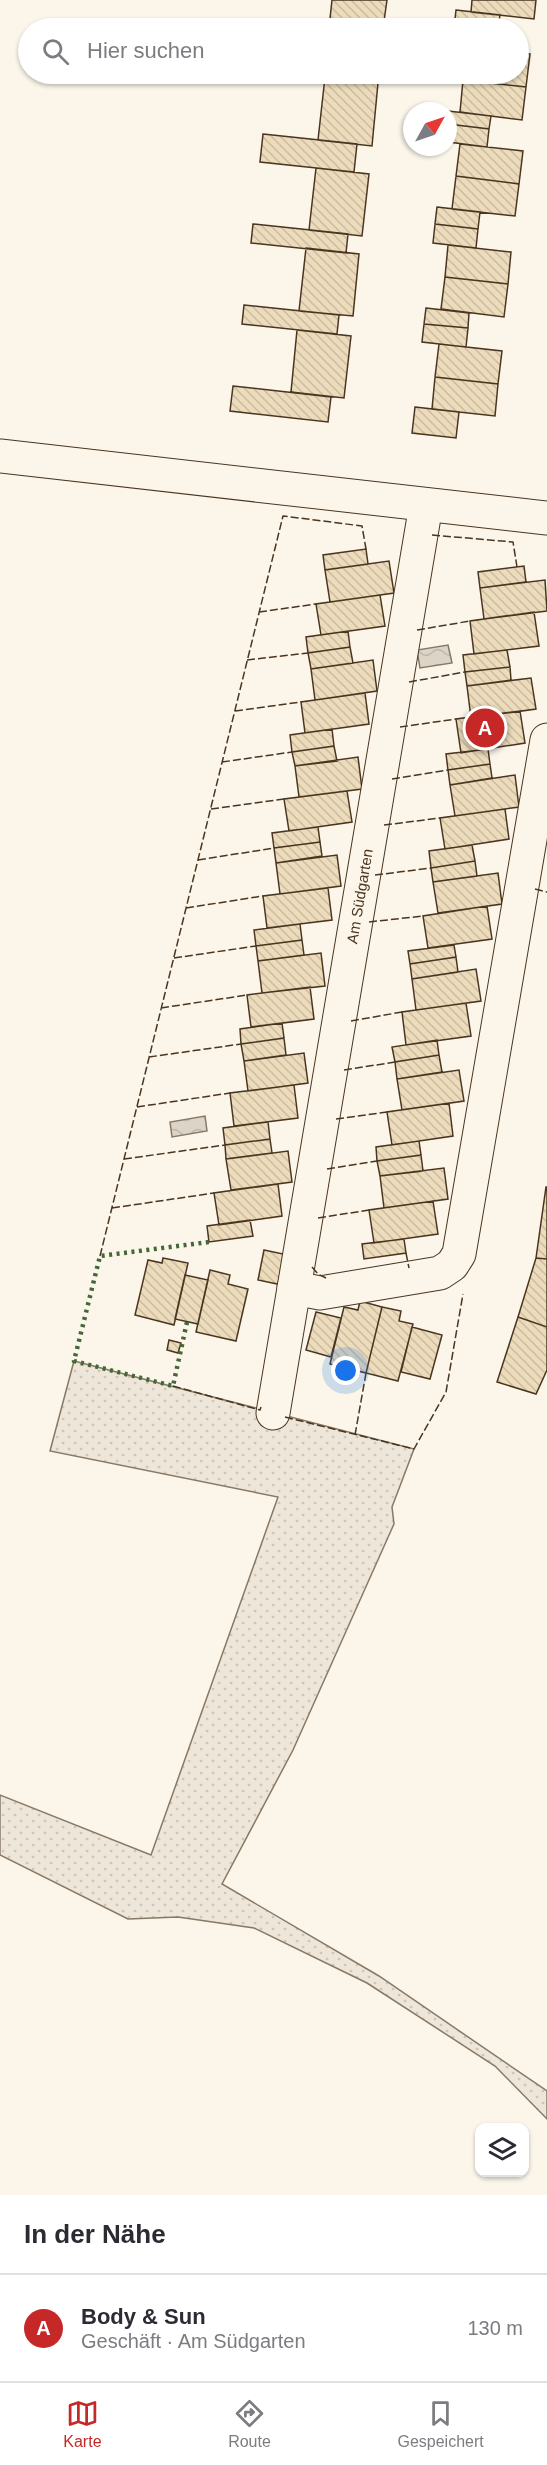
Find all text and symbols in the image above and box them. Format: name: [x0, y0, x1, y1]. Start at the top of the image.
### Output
search box: [18, 18, 529, 84]
icon: search: [39, 35, 72, 68]
text: Hier suchen: [87, 38, 204, 63]
north arrow: [403, 102, 457, 156]
pin: A: [466, 706, 504, 750]
street label: Am Südgarten: [343, 847, 376, 945]
your location: [331, 1356, 360, 1385]
map controls: [475, 2123, 529, 2177]
button: layers: [475, 2123, 529, 2177]
text: In der Nähe: [24, 2219, 166, 2249]
text: Body & Sun: [81, 2304, 206, 2329]
text: A: [36, 2317, 51, 2339]
text: 130 m: [467, 2317, 523, 2339]
text: Geschäft · Am Südgarten: [81, 2330, 306, 2352]
tab: Karte: [63, 2397, 102, 2451]
tab: Route: [228, 2397, 271, 2451]
tab: Gespeichert: [397, 2397, 484, 2451]

